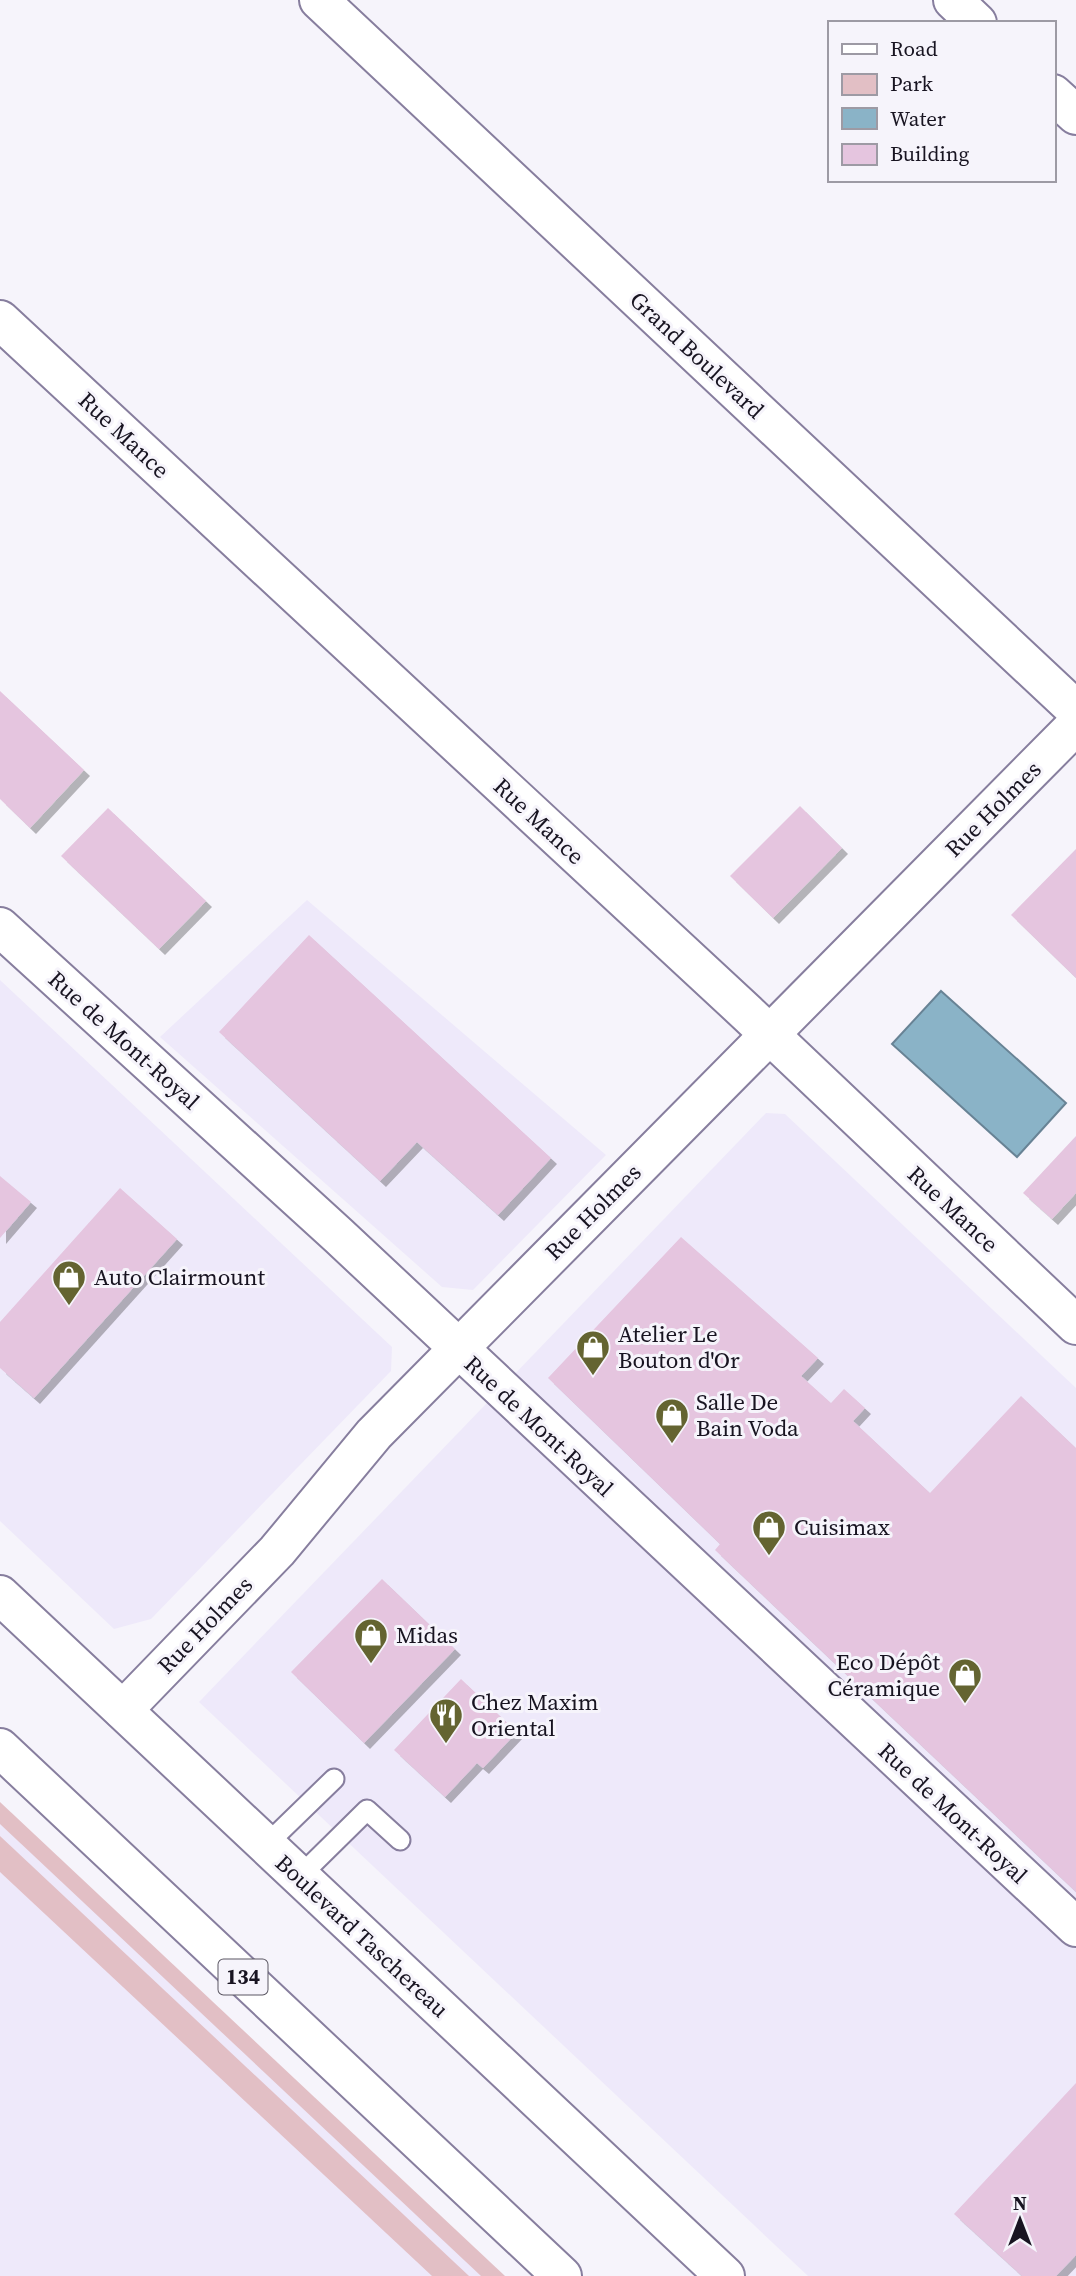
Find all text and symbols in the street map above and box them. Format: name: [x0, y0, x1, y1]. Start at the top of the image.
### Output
legend: [828, 21, 1055, 182]
text: Road: [890, 34, 938, 63]
text: Park: [890, 69, 934, 98]
text: Water: [890, 104, 946, 133]
text: Building: [890, 139, 969, 168]
street label: Grand Boulevard: [623, 284, 771, 426]
street label: Rue Mance: [71, 385, 177, 485]
street label: Rue Holmes: [938, 754, 1048, 864]
street label: Rue Mance: [486, 771, 592, 871]
street label: Rue de Mont-Royal: [41, 963, 207, 1117]
street label: Rue Holmes: [538, 1157, 648, 1267]
street label: Rue Mance: [900, 1159, 1006, 1259]
shop icon: Auto Clairmount: [50, 1258, 88, 1307]
place label: Auto Clairmount: [94, 1261, 265, 1293]
place label: Atelier Le Bouton d'Or: [618, 1318, 740, 1376]
shop icon: Atelier Le Bouton d'Or: [574, 1328, 612, 1377]
street label: Rue de Mont-Royal: [457, 1348, 621, 1504]
place label: Salle De Bain Voda: [696, 1386, 799, 1444]
shop icon: Salle De Bain Voda: [653, 1396, 691, 1445]
shop icon: Cuisimax: [750, 1508, 788, 1557]
place label: Cuisimax: [794, 1511, 890, 1543]
street label: Rue Holmes: [150, 1569, 260, 1681]
shop icon: Midas: [352, 1616, 390, 1665]
place label: Midas: [396, 1619, 458, 1651]
place label: Eco Dépôt Céramique: [827, 1646, 941, 1704]
shop icon: Eco Dépôt Céramique: [946, 1656, 984, 1705]
place label: Chez Maxim Oriental: [471, 1686, 599, 1744]
restaurant icon: Chez Maxim Oriental: [427, 1696, 465, 1745]
street label: Rue de Mont-Royal: [871, 1735, 1035, 1891]
street label: Boulevard Taschereau: [268, 1847, 456, 2025]
road number: 134: [218, 1960, 268, 1994]
north arrow: [985, 2185, 1055, 2255]
text: N: [1013, 2190, 1027, 2216]

